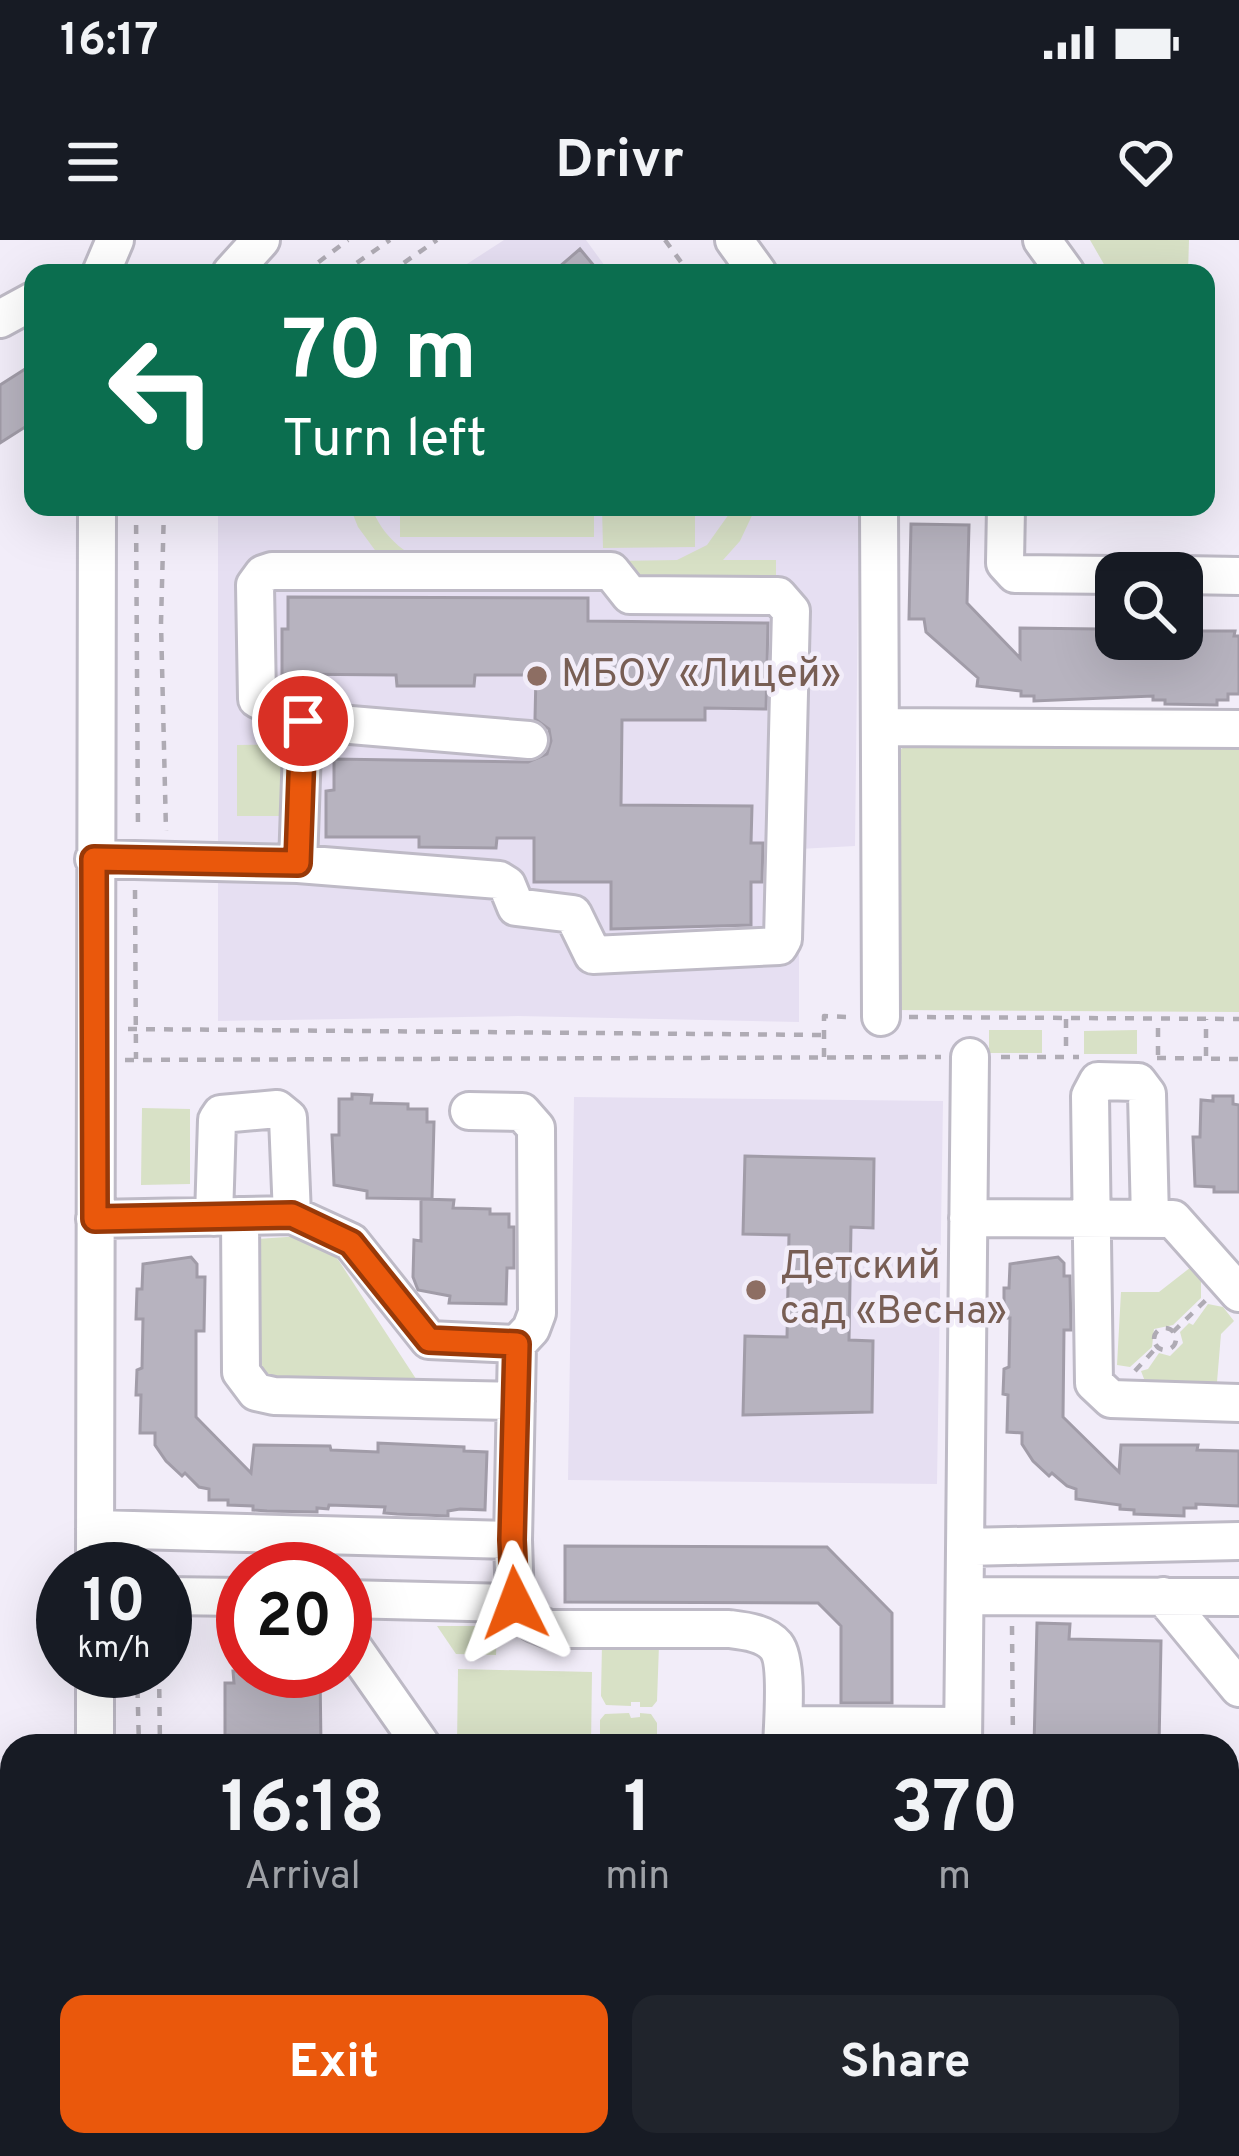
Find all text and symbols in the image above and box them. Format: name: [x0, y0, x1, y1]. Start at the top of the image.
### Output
text: 16:17: [60, 14, 159, 71]
text: Drivr: [555, 128, 684, 197]
icon: menu: [60, 129, 126, 195]
icon: heart: [1113, 129, 1179, 195]
text: 70 m: [282, 303, 477, 409]
icon: left: [84, 312, 240, 468]
text: Turn left: [282, 407, 487, 476]
map controls: [1095, 552, 1203, 660]
button: search: [1095, 552, 1203, 660]
place label: МБОУ «Лицей»: [561, 652, 841, 701]
marker: МБОУ «Лицей»: [524, 663, 550, 689]
pin: [252, 670, 354, 772]
icon: arrive: [270, 688, 336, 754]
place label: Детский сад «Весна»: [780, 1244, 1007, 1338]
marker: Детский сад «Весна»: [743, 1277, 769, 1303]
position arrow: [452, 1540, 578, 1666]
speed limit sign: 20: [216, 1542, 372, 1698]
text: 10: [82, 1567, 146, 1643]
text: km/h: [78, 1631, 150, 1668]
text: 16:18: [220, 1766, 385, 1858]
text: 1: [623, 1766, 652, 1858]
text: 370: [891, 1766, 1019, 1858]
text: Arrival: [245, 1854, 361, 1903]
text: min: [605, 1854, 670, 1903]
text: m: [938, 1854, 971, 1903]
button: Exit: [60, 1995, 608, 2133]
button: Share: [632, 1995, 1179, 2133]

